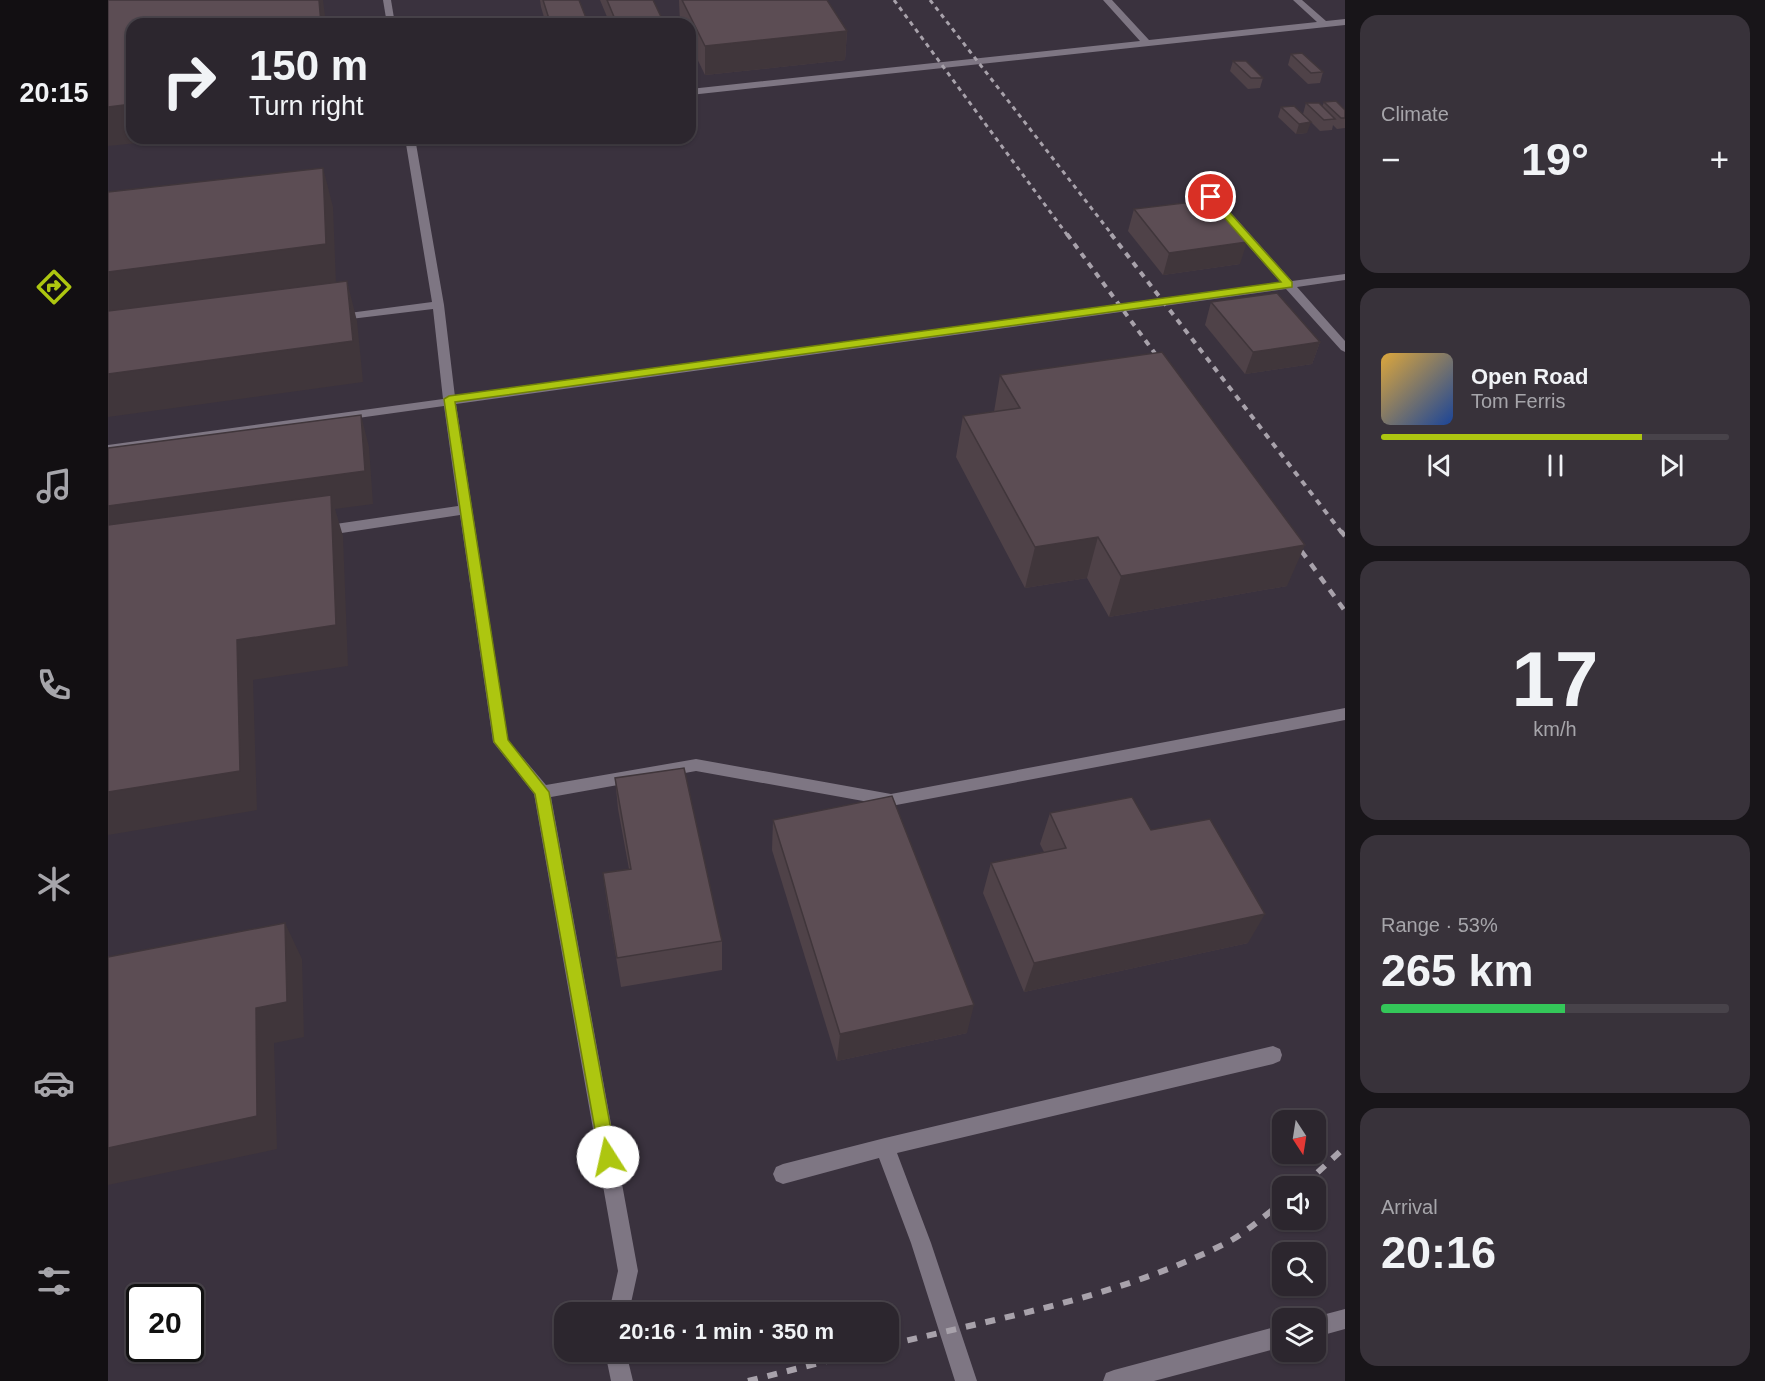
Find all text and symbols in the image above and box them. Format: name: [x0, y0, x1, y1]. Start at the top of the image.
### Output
icon: right: [150, 42, 228, 120]
text: 150 m: [249, 42, 368, 89]
text: 20:15: [19, 78, 89, 108]
text: Turn right: [249, 91, 364, 121]
text: Climate: [1381, 103, 1449, 125]
text: 19°: [1521, 134, 1589, 185]
text: −: [1381, 141, 1400, 178]
text: +: [1710, 141, 1729, 178]
pin: [1185, 171, 1236, 222]
icon: arrive: [1194, 180, 1227, 213]
icon: directions: [33, 266, 75, 308]
text: Open Road: [1471, 364, 1588, 389]
text: Tom Ferris: [1471, 390, 1565, 412]
icon: previous: [1423, 449, 1456, 482]
icon: pause: [1539, 449, 1572, 482]
icon: next: [1655, 449, 1688, 482]
icon: music: [33, 465, 75, 507]
text: 17: [1512, 635, 1598, 723]
icon: phone: [33, 664, 75, 706]
text: km/h: [1533, 718, 1577, 740]
icon: climate: [33, 863, 75, 905]
text: Range · 53%: [1381, 914, 1498, 936]
text: 265 km: [1381, 945, 1534, 996]
icon: car: [33, 1062, 75, 1104]
north arrow: [1272, 1110, 1326, 1164]
map controls: [1272, 1110, 1326, 1362]
position arrow: [576, 1125, 640, 1189]
button: sound: [1272, 1176, 1326, 1230]
text: Arrival: [1381, 1196, 1438, 1218]
text: 20:16: [1381, 1227, 1496, 1278]
button: search: [1272, 1242, 1326, 1296]
icon: filters: [33, 1260, 75, 1302]
speed limit sign: 20: [126, 1284, 204, 1362]
button: layers: [1272, 1308, 1326, 1362]
text: 20:16 · 1 min · 350 m: [619, 1319, 834, 1344]

